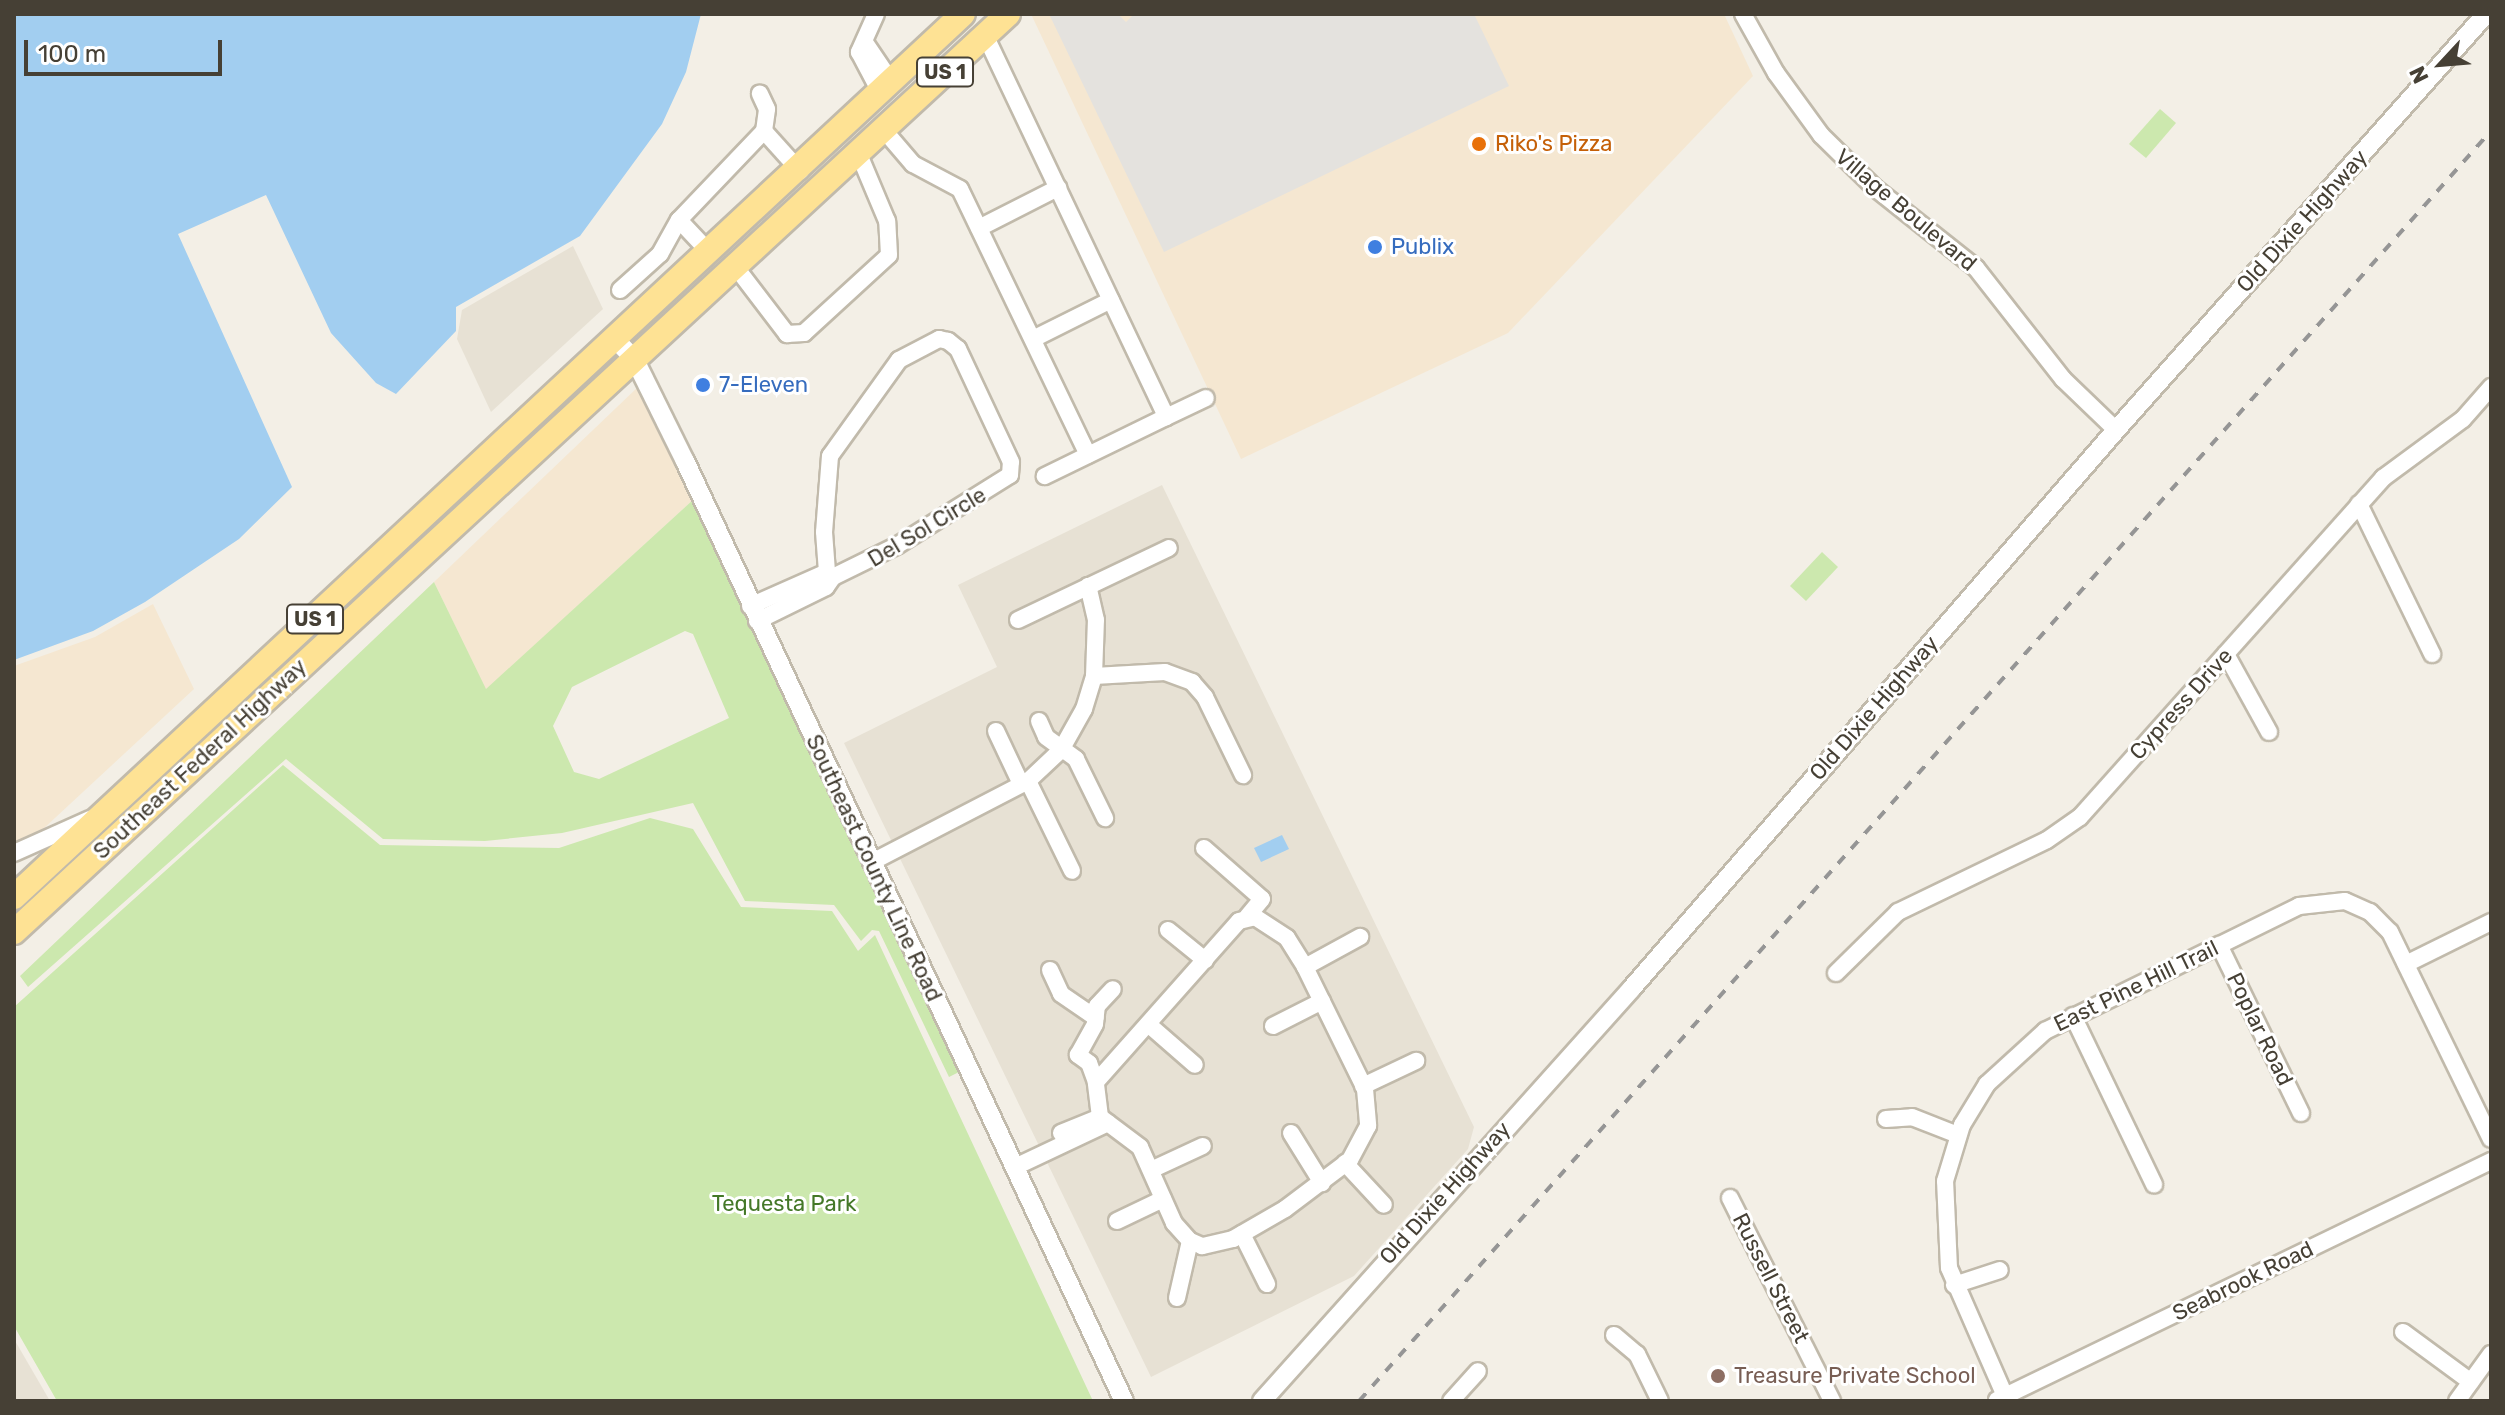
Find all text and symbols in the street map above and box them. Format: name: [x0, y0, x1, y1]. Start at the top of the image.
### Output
scale bar: [28, 24, 226, 74]
north arrow: [2401, 24, 2481, 104]
text: 100 m: [38, 40, 106, 68]
road number: US 1: [915, 56, 975, 88]
text: N: [2403, 62, 2435, 88]
place label: Riko's Pizza: [1495, 131, 1612, 157]
marker: Riko's Pizza: [1470, 135, 1488, 153]
street label: Village Boulevard: [1830, 143, 1982, 277]
street label: Old Dixie Highway: [2231, 144, 2373, 298]
place label: Publix: [1391, 234, 1454, 260]
marker: Publix: [1366, 238, 1384, 256]
place label: 7-Eleven: [719, 372, 808, 398]
marker: 7-Eleven: [694, 376, 712, 394]
street label: Del Sol Circle: [863, 481, 991, 573]
road number: US 1: [285, 603, 345, 635]
street label: Old Dixie Highway: [1804, 630, 1944, 786]
street label: Cypress Drive: [2124, 643, 2238, 765]
street label: Southeast Federal Highway: [88, 653, 312, 865]
street label: Southeast County Line Road: [800, 730, 948, 1006]
street label: East Pine Hill Trail: [2049, 935, 2223, 1037]
street label: Poplar Road: [2221, 968, 2299, 1090]
street label: Old Dixie Highway: [1374, 1116, 1516, 1270]
park label: Tequesta Park: [712, 1191, 856, 1217]
street label: Russell Street: [1727, 1209, 1815, 1347]
street label: Seabrook Road: [2168, 1235, 2318, 1327]
place label: Treasure Private School: [1734, 1363, 1976, 1389]
marker: Treasure Private School: [1709, 1367, 1727, 1385]

